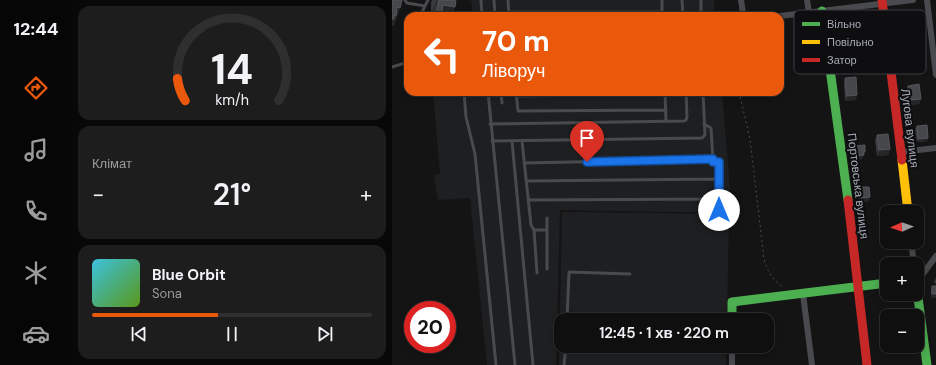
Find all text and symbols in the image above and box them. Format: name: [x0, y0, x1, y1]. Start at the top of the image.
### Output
legend: [794, 10, 926, 74]
text: 12:44: [14, 17, 58, 41]
text: Вільно: [827, 17, 861, 31]
text: 70 m: [482, 23, 550, 60]
icon: left: [416, 28, 468, 80]
text: Повільно: [827, 35, 874, 49]
text: 14: [211, 43, 253, 97]
text: Затор: [827, 53, 857, 67]
text: Ліворуч: [482, 59, 545, 83]
icon: directions: [22, 74, 50, 102]
street label: Лугова вулиця: [897, 87, 923, 169]
text: km/h: [215, 90, 249, 108]
pin: [570, 121, 604, 162]
icon: arrive: [576, 127, 598, 149]
street label: Портовська вулиця: [844, 132, 872, 240]
icon: music: [22, 136, 50, 164]
text: Клімат: [92, 155, 132, 172]
text: 21°: [213, 175, 251, 214]
text: −: [92, 180, 104, 209]
text: +: [360, 180, 372, 209]
position arrow: [698, 189, 740, 231]
icon: phone: [22, 197, 50, 225]
north arrow: [880, 205, 924, 249]
map controls: [880, 205, 924, 353]
button: +: [880, 257, 924, 301]
icon: climate: [22, 259, 50, 287]
text: Blue Orbit: [152, 265, 226, 285]
text: Sona: [152, 285, 182, 302]
speed limit sign: 20: [404, 301, 456, 353]
button: −: [880, 309, 924, 353]
icon: car: [22, 320, 50, 348]
icon: previous: [128, 323, 150, 345]
icon: pause: [221, 323, 243, 345]
icon: next: [314, 323, 336, 345]
text: 12:45 · 1 хв · 220 m: [599, 323, 729, 343]

